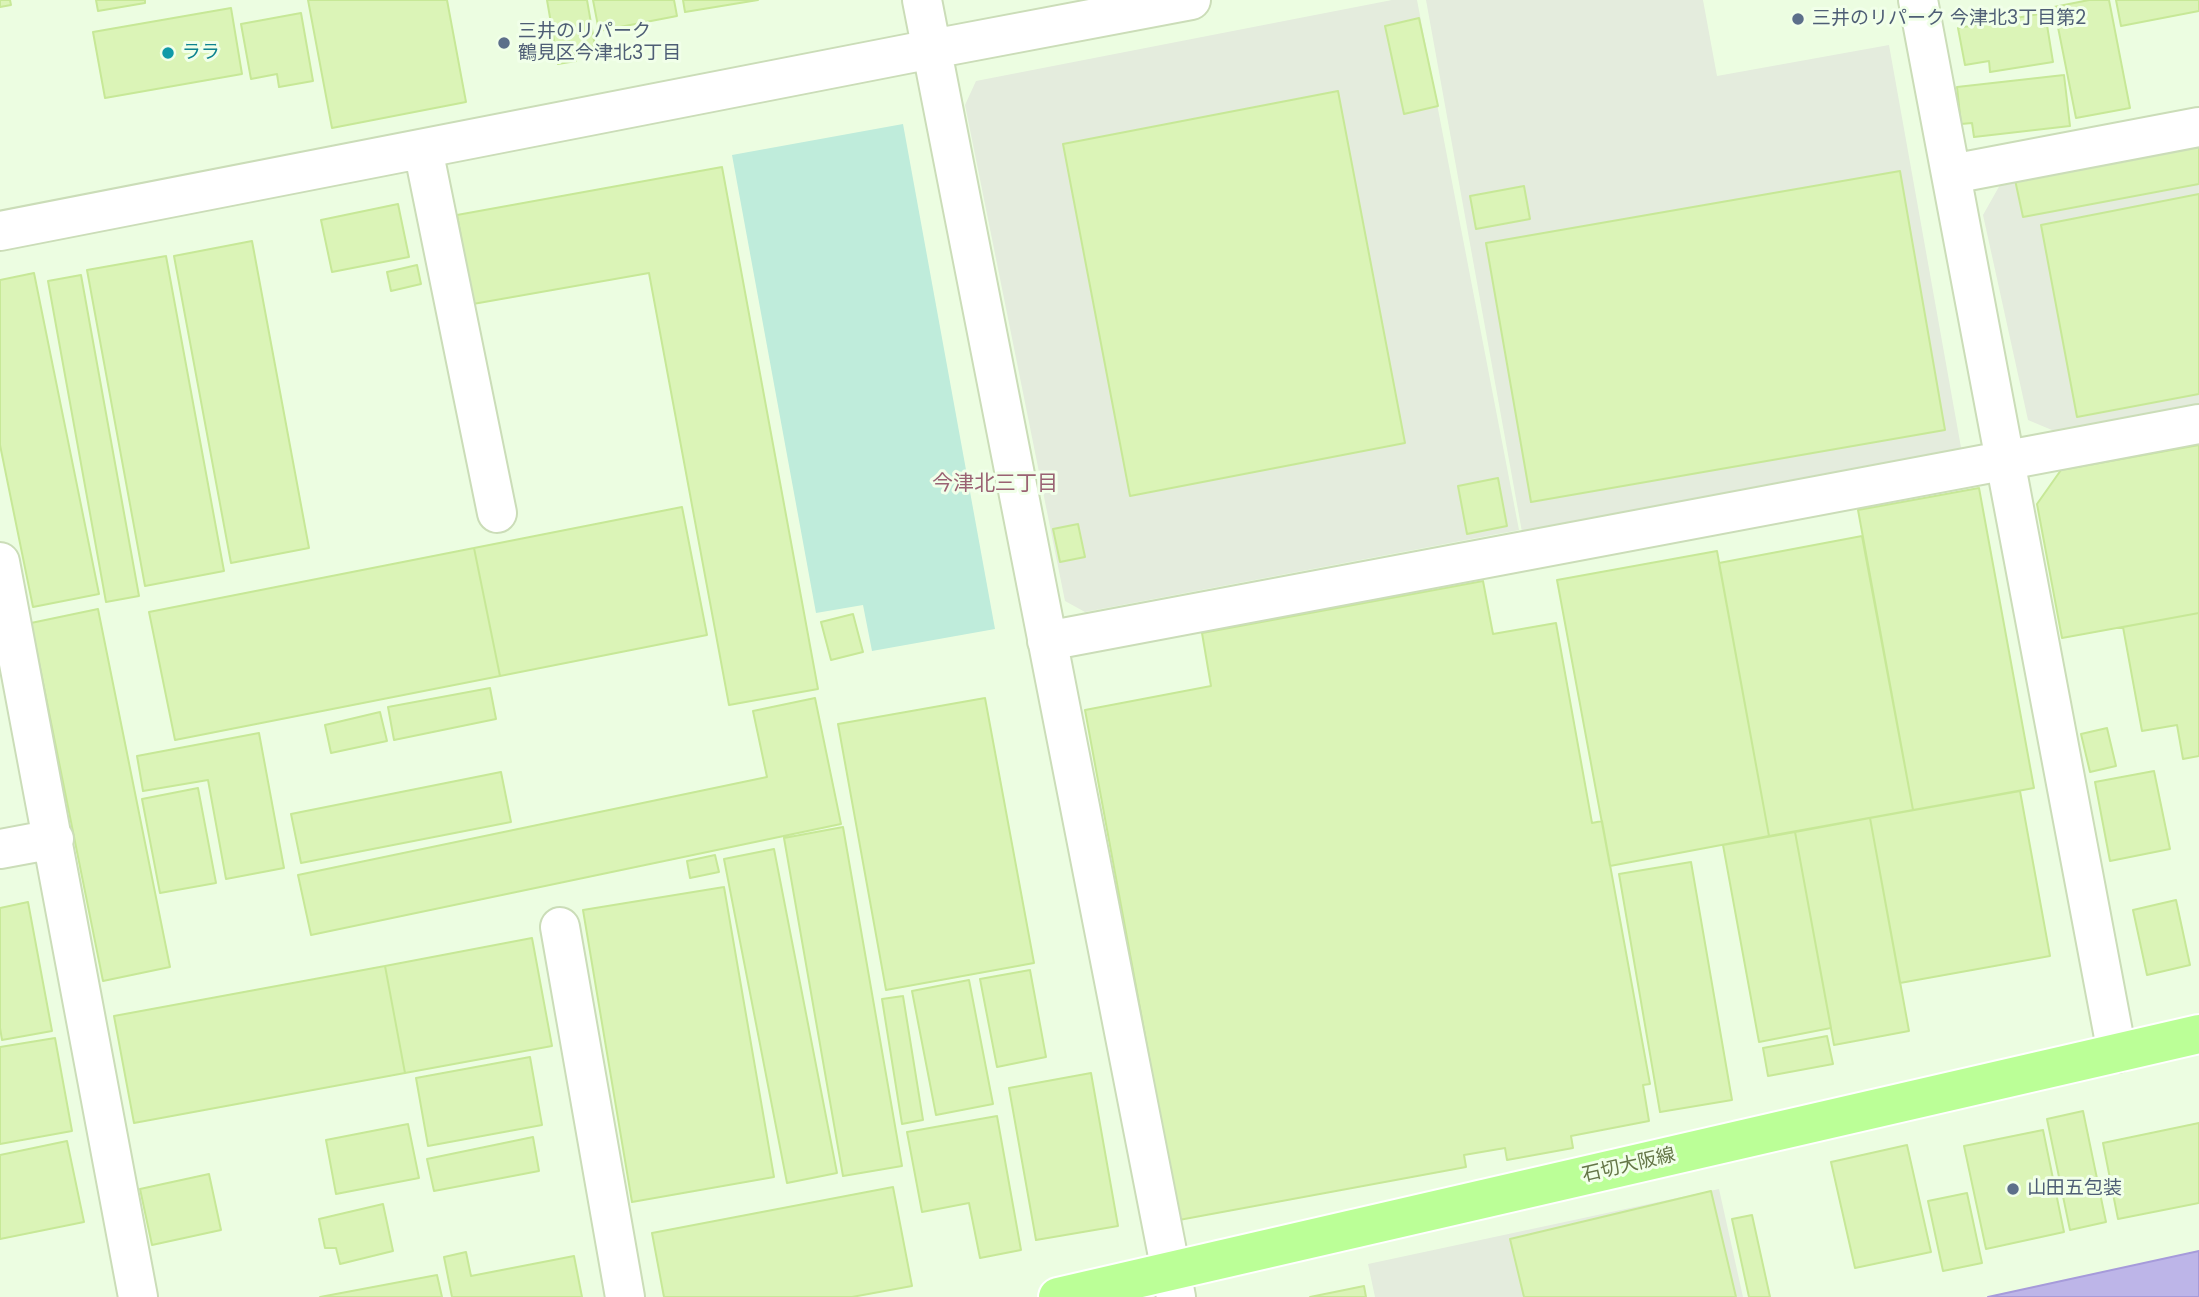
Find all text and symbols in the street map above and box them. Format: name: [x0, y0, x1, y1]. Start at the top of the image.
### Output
place label: 三井のリパーク 今津北3丁目第2: [1812, 8, 2086, 30]
marker: 三井のリパーク 今津北3丁目第2: [1790, 11, 1806, 27]
place label: 三井のリパーク 鶴見区今津北3丁目: [518, 21, 681, 65]
marker: 三井のリパーク 鶴見区今津北3丁目: [496, 35, 512, 51]
place label: ララ: [182, 42, 220, 64]
marker: ララ: [160, 45, 176, 61]
district label: 今津北三丁目: [932, 472, 1058, 498]
street label: 石切大阪線: [1580, 1144, 1678, 1188]
place label: 山田五包装: [2027, 1178, 2122, 1200]
marker: 山田五包装: [2005, 1181, 2021, 1197]

